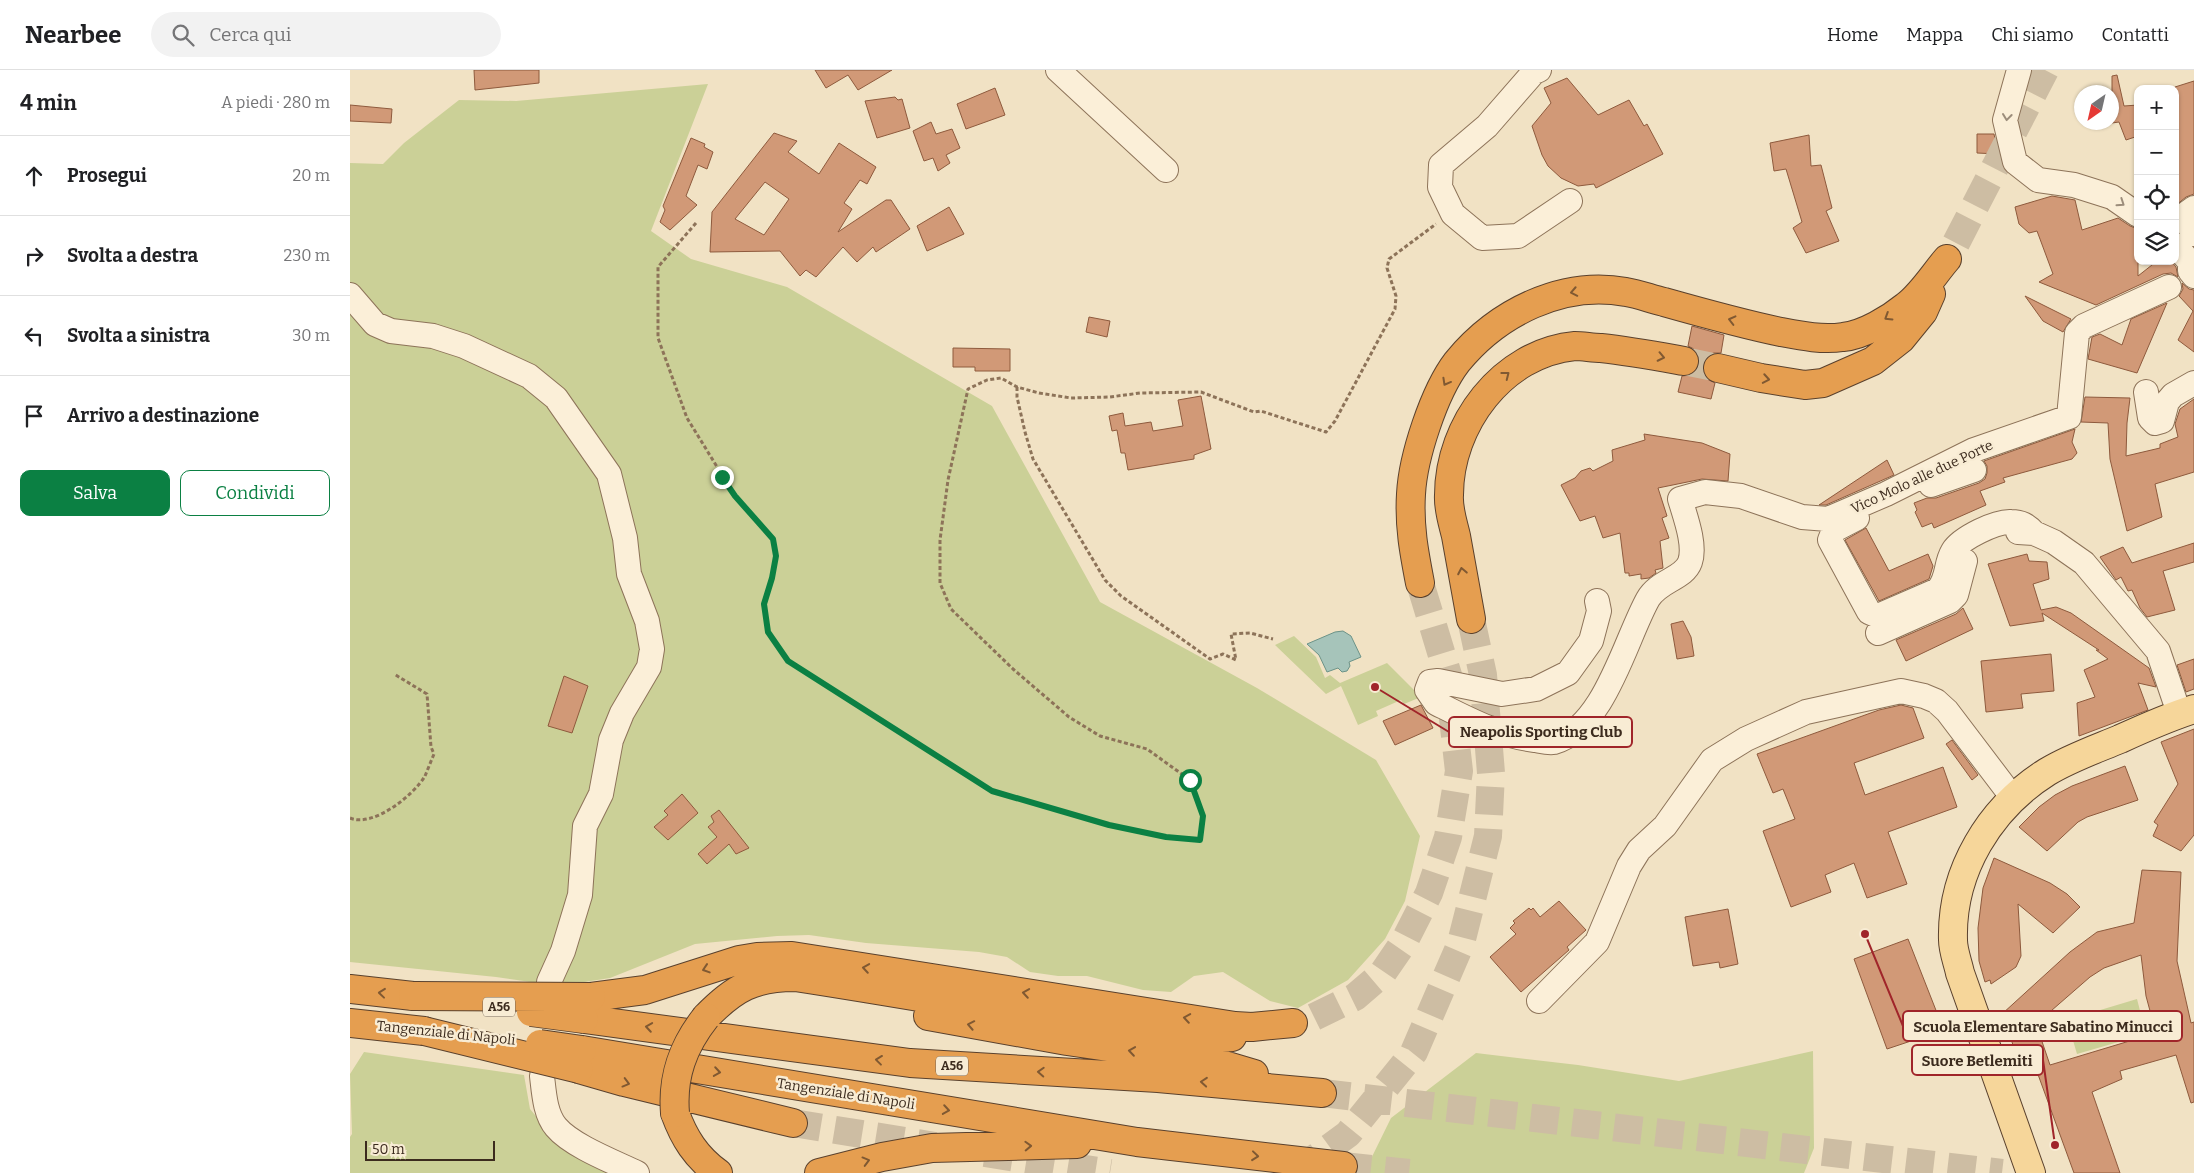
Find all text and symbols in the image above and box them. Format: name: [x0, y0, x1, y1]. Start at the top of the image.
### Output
search box: [151, 12, 501, 57]
text: Nearbee: [25, 21, 121, 49]
icon: search: [169, 21, 197, 49]
text: Cerca qui: [209, 23, 291, 46]
text: Home: [1827, 24, 1878, 46]
text: Mappa: [1906, 24, 1963, 46]
text: Chi siamo: [1991, 24, 2074, 46]
text: Contatti: [2102, 24, 2169, 46]
north arrow: [2074, 85, 2119, 130]
map controls: [2134, 85, 2179, 265]
button: +: [2134, 85, 2179, 130]
text: 4 min: [20, 90, 77, 116]
text: A piedi · 280 m: [221, 93, 330, 112]
one-way arrow: [2002, 113, 2013, 121]
button: −: [2134, 130, 2179, 175]
icon: ahead: [20, 162, 48, 190]
text: Prosegui: [67, 164, 147, 187]
text: 20 m: [293, 166, 330, 185]
button: locate: [2134, 175, 2179, 220]
one-way arrow: [2116, 197, 2125, 207]
button: layers: [2134, 220, 2179, 265]
icon: right: [20, 242, 48, 270]
text: Svolta a destra: [67, 244, 198, 267]
text: 230 m: [283, 246, 330, 265]
one-way arrow: [1570, 287, 1578, 297]
one-way arrow: [1885, 311, 1894, 321]
one-way arrow: [1728, 315, 1737, 326]
icon: left: [20, 322, 48, 350]
text: Svolta a sinistra: [67, 324, 210, 347]
text: 30 m: [292, 326, 330, 345]
one-way arrow: [1656, 351, 1665, 361]
one-way arrow: [1500, 373, 1509, 381]
one-way arrow: [1761, 373, 1770, 384]
one-way arrow: [1442, 377, 1452, 386]
icon: arrive: [20, 402, 48, 430]
text: Arrivo a destinazione: [67, 404, 259, 427]
street label: Vico Molo alle due Porte: [1848, 437, 1996, 517]
route end: [711, 466, 734, 489]
button: Salva: [20, 470, 170, 516]
button: Condividi: [180, 470, 330, 516]
one-way arrow: [1457, 566, 1468, 575]
callout: Neapolis Sporting Club: [1449, 717, 1632, 747]
text: Neapolis Sporting Club: [1460, 723, 1623, 741]
route start: [1179, 769, 1202, 792]
one-way arrow: [861, 963, 870, 973]
one-way arrow: [702, 964, 711, 974]
one-way arrow: [377, 988, 385, 999]
one-way arrow: [1022, 988, 1031, 998]
road number: A56: [483, 998, 515, 1016]
callout: Scuola Elementare Sabatino Minucci: [1903, 1011, 2182, 1041]
one-way arrow: [1183, 1013, 1191, 1024]
street label: Tangenziale di Napoli: [376, 1017, 516, 1049]
text: Scuola Elementare Sabatino Minucci: [1913, 1018, 2173, 1036]
one-way arrow: [967, 1021, 976, 1031]
one-way arrow: [645, 1023, 654, 1033]
callout: Suore Betlemiti: [1912, 1045, 2043, 1075]
one-way arrow: [1128, 1046, 1136, 1057]
text: Suore Betlemiti: [1921, 1052, 2033, 1070]
one-way arrow: [875, 1055, 883, 1066]
road number: A56: [936, 1056, 968, 1076]
one-way arrow: [713, 1066, 721, 1077]
one-way arrow: [1037, 1066, 1045, 1077]
street label: Tangenziale di Napoli: [776, 1075, 916, 1113]
one-way arrow: [622, 1077, 630, 1087]
one-way arrow: [1199, 1077, 1207, 1088]
one-way arrow: [942, 1105, 950, 1115]
scale bar: [365, 1138, 495, 1161]
text: 50 m: [372, 1141, 405, 1158]
one-way arrow: [1024, 1141, 1032, 1151]
one-way arrow: [1251, 1151, 1259, 1162]
one-way arrow: [862, 1156, 871, 1167]

